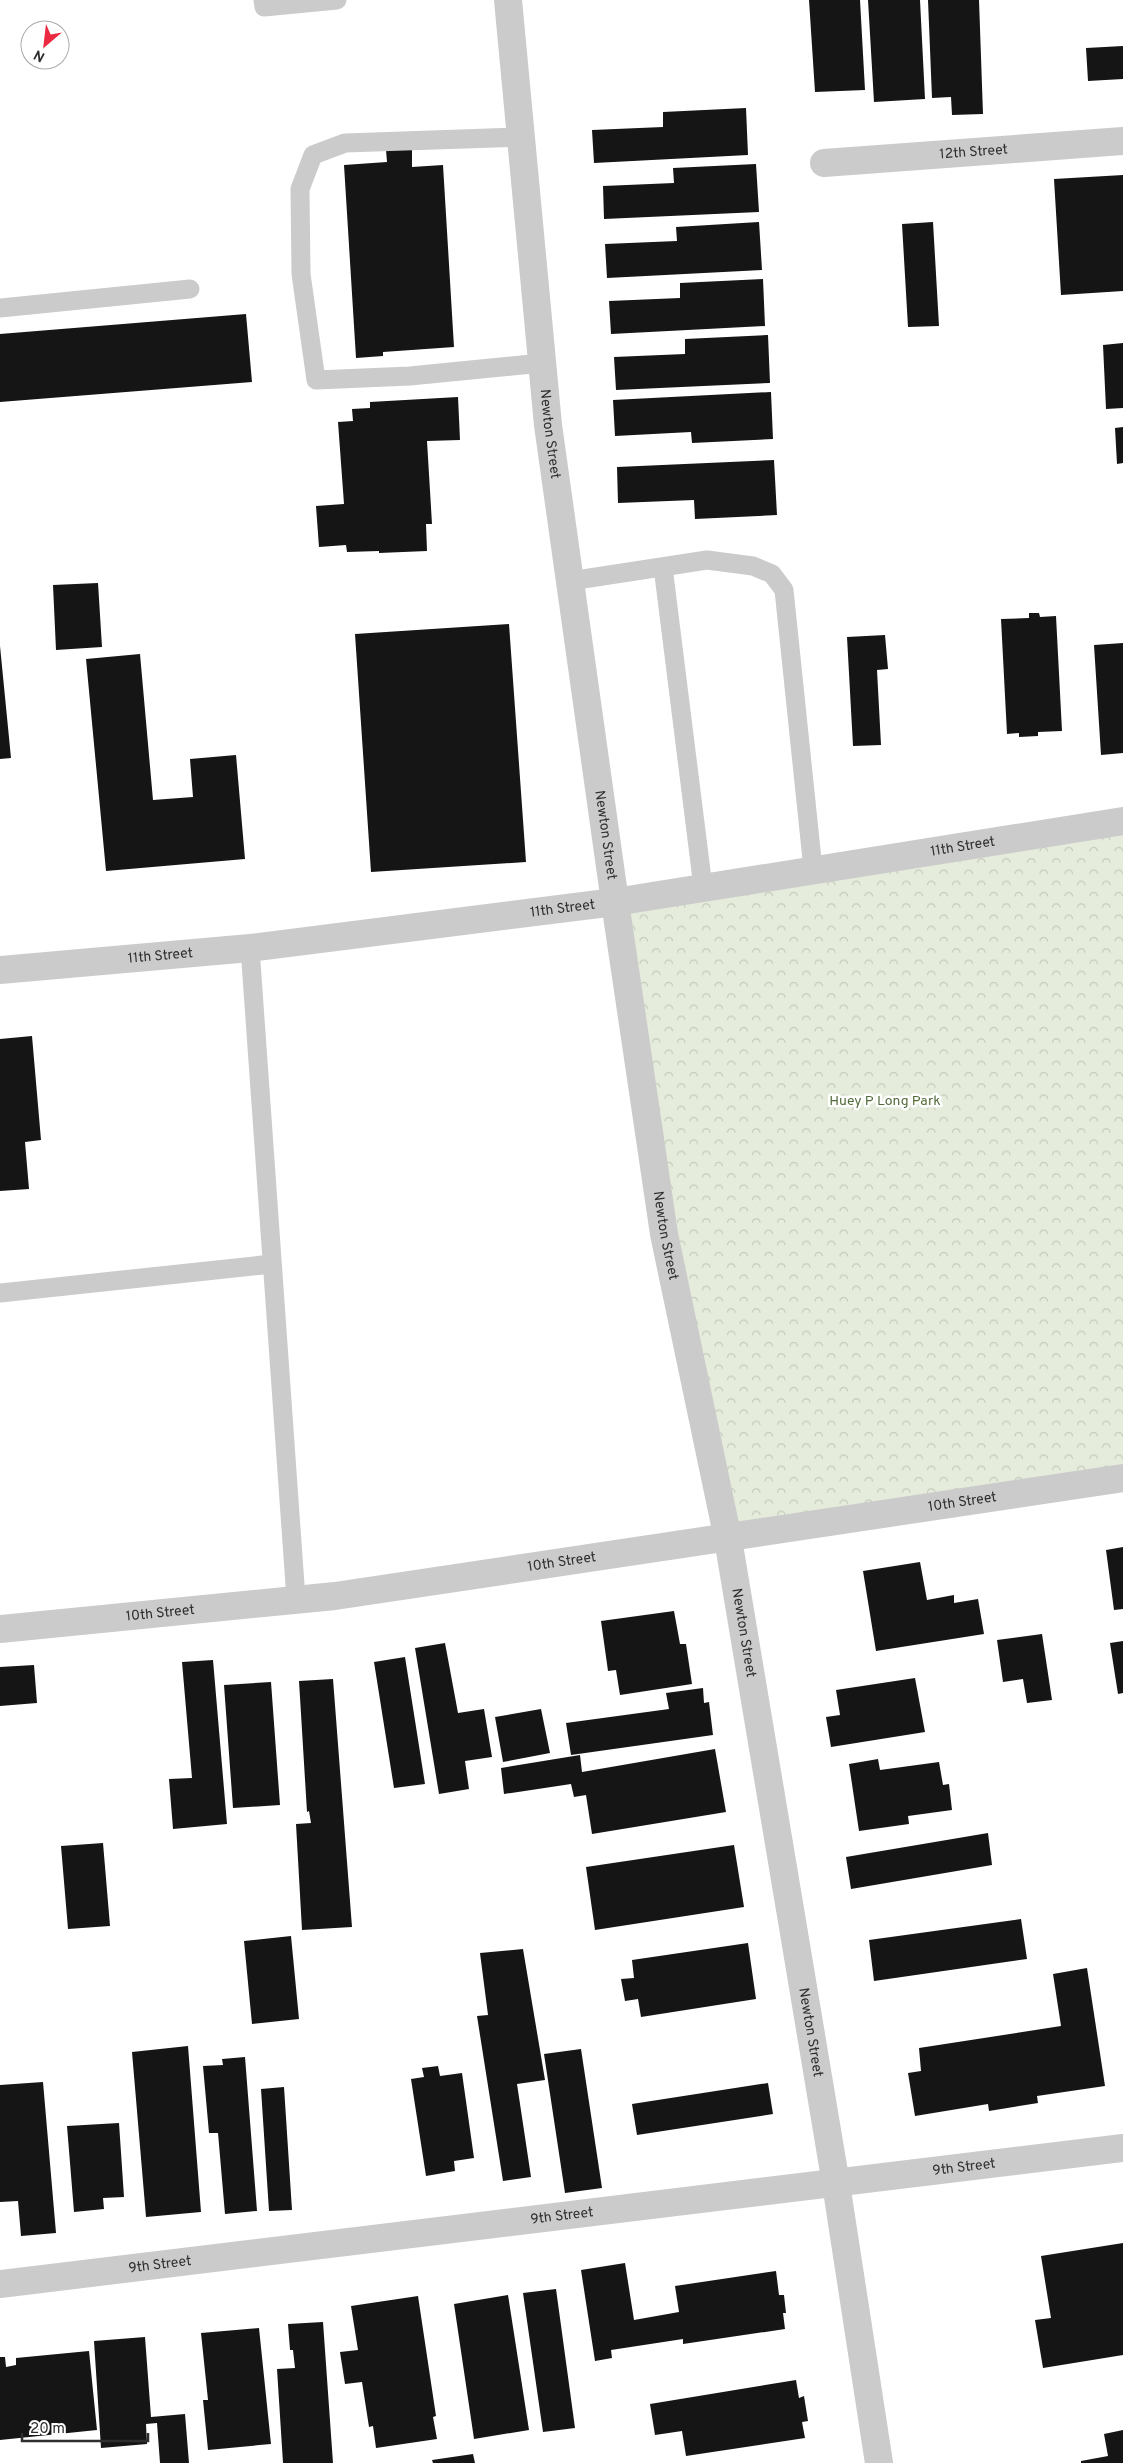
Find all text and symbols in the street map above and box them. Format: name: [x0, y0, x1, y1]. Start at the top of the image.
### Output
north arrow: [20, 20, 70, 70]
text: N: [31, 45, 48, 65]
street label: 12th Street: [939, 141, 1008, 163]
street label: Newton Street: [536, 388, 564, 480]
street label: Newton Street: [591, 789, 620, 881]
street label: 11th Street: [929, 833, 996, 860]
street label: 11th Street: [529, 896, 596, 921]
street label: 11th Street: [127, 945, 194, 967]
park label: Huey P Long Park: [829, 1093, 941, 1110]
street label: Newton Street: [649, 1190, 682, 1282]
street label: 10th Street: [927, 1489, 998, 1516]
street label: 10th Street: [526, 1549, 597, 1576]
street label: Newton Street: [728, 1587, 760, 1679]
street label: 10th Street: [125, 1601, 195, 1625]
street label: Newton Street: [795, 1986, 826, 2078]
street label: 9th Street: [932, 2155, 996, 2179]
street label: 9th Street: [530, 2204, 594, 2228]
street label: 9th Street: [127, 2252, 192, 2277]
scale bar: [22, 2410, 149, 2442]
text: 20 m: [30, 2420, 65, 2439]

